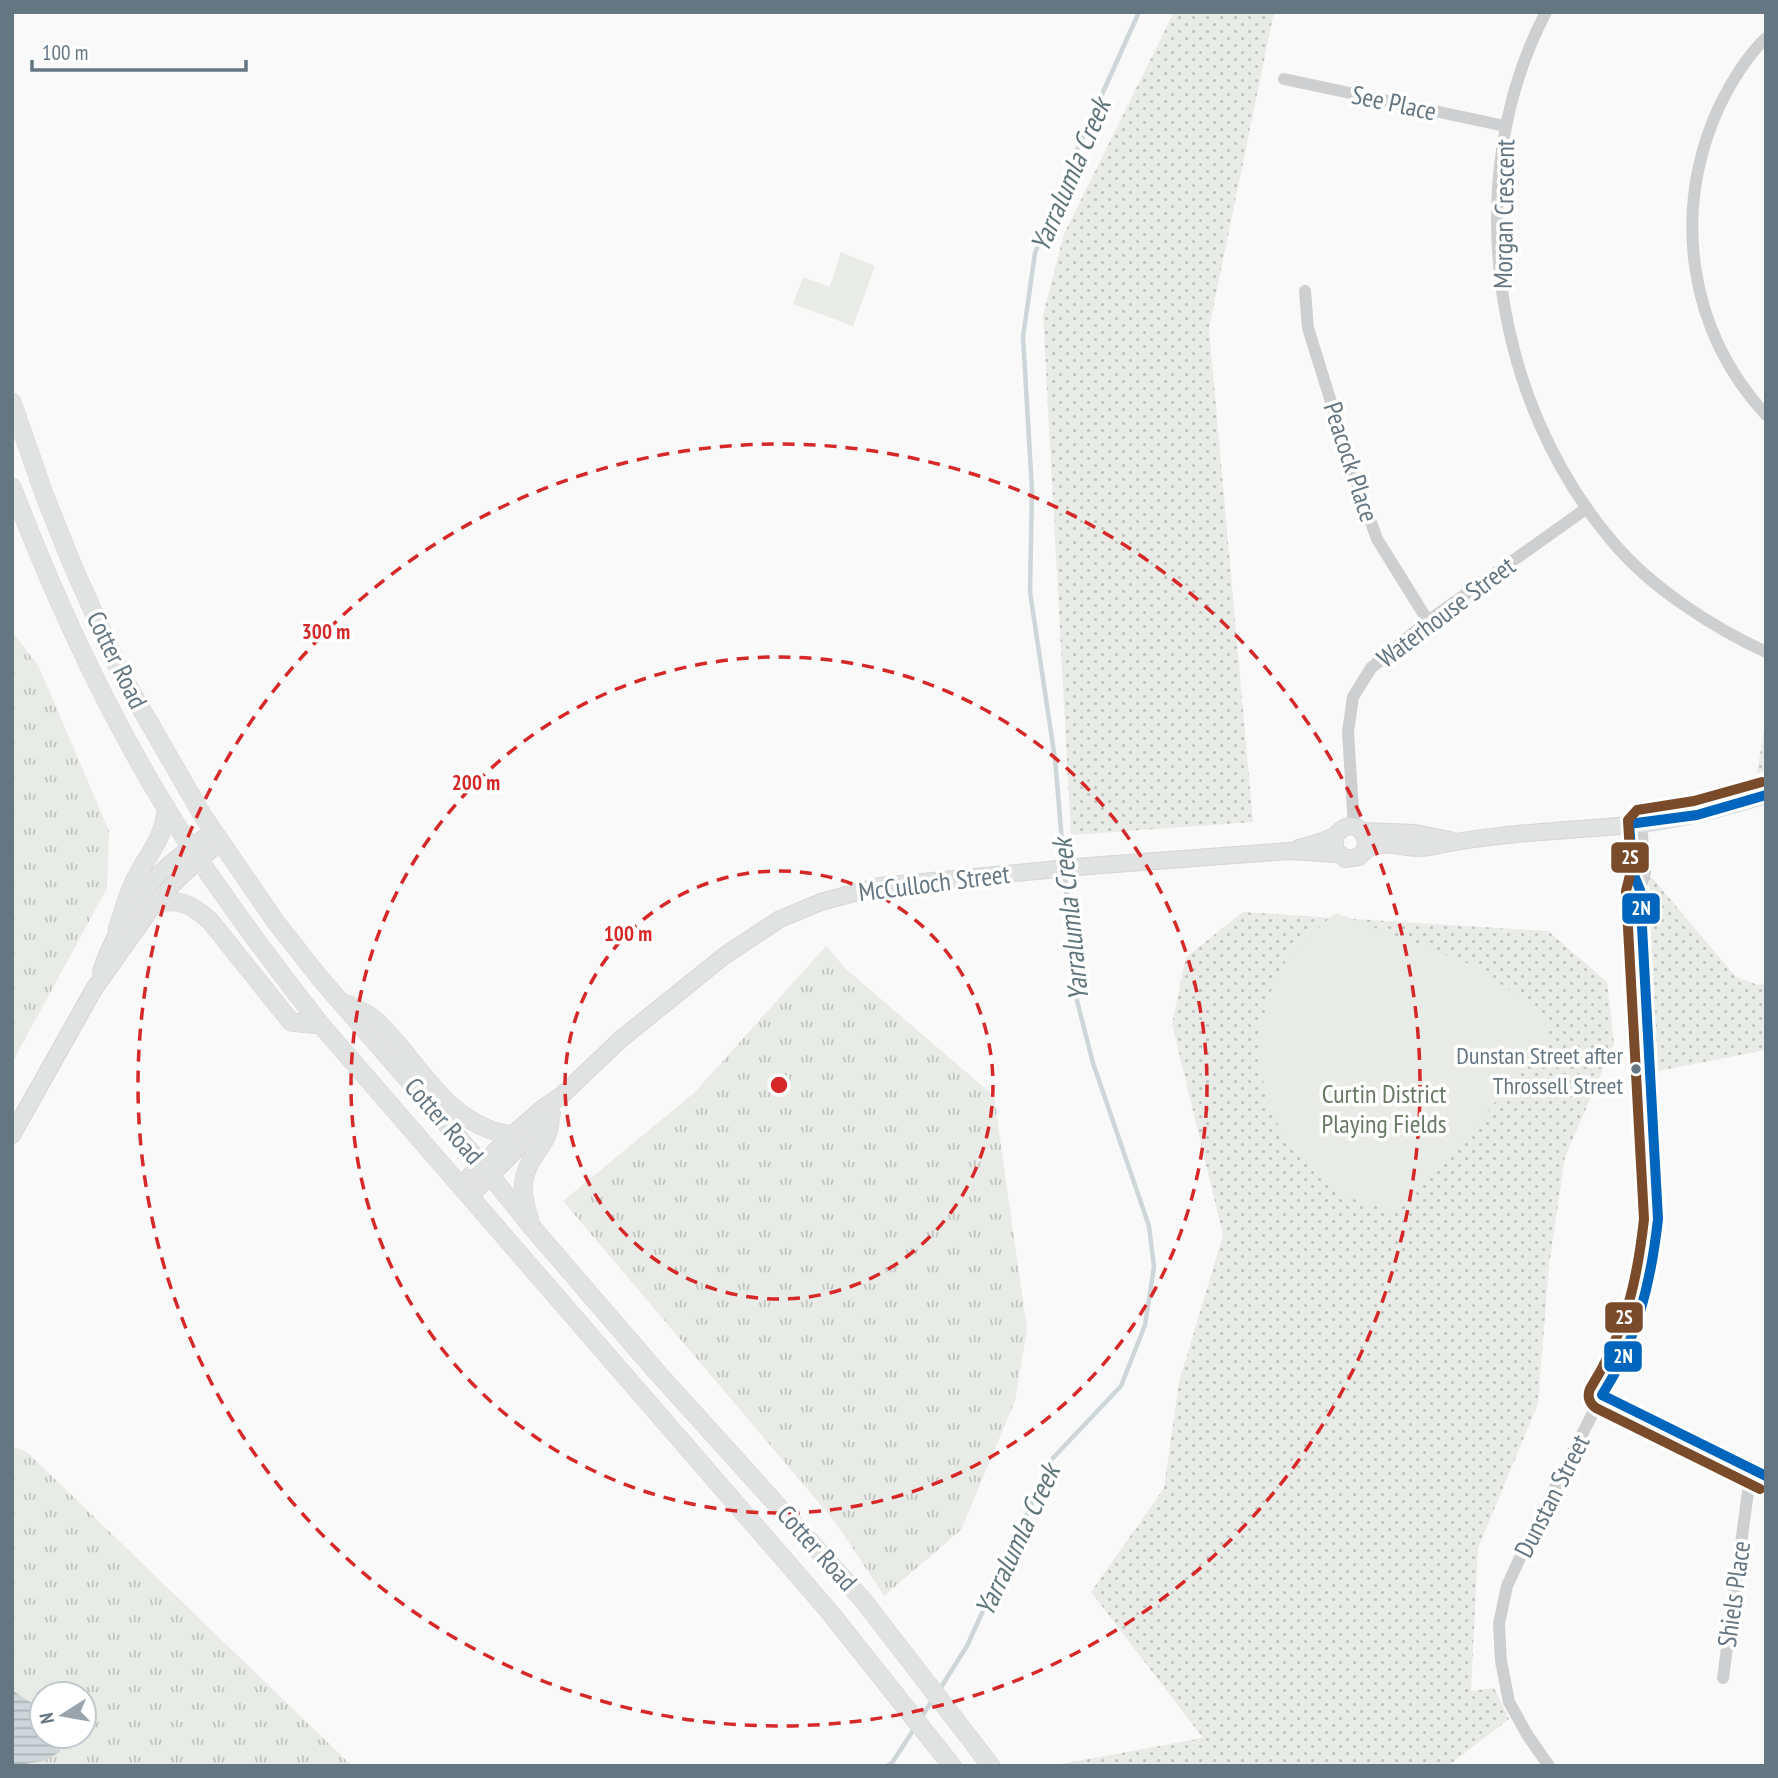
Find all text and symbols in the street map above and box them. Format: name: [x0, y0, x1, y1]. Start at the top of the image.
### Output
scale bar: [32, 28, 245, 72]
text: 100 m: [42, 39, 88, 66]
street label: See Place: [1349, 77, 1439, 128]
water label: Yarralumla Creek: [1021, 90, 1120, 257]
street label: Morgan Crescent: [1486, 139, 1521, 289]
street label: Peacock Place: [1317, 398, 1386, 526]
street label: Waterhouse Street: [1370, 549, 1521, 674]
street label: Cotter Road: [80, 606, 155, 714]
text: 300 m: [302, 618, 350, 645]
text: 200 m: [452, 769, 500, 796]
water label: Yarralumla Creek: [1042, 834, 1096, 1003]
line badge: 2S: [1610, 841, 1650, 874]
text: 2S: [1621, 845, 1639, 869]
street label: McCulloch Street: [856, 857, 1011, 908]
line badge: 2N: [1621, 892, 1661, 925]
text: 2N: [1631, 896, 1651, 920]
text: 100 m: [604, 920, 652, 947]
place label: Dunstan Street after Throssell Street: [1456, 1040, 1623, 1101]
marker: Dunstan Street after Throssell Street: [1629, 1062, 1643, 1076]
street label: Cotter Road: [398, 1071, 491, 1171]
centre of rings: [767, 1073, 791, 1097]
park label: Curtin District Playing Fields: [1322, 1077, 1446, 1140]
line badge: 2S: [1604, 1301, 1644, 1334]
text: 2S: [1615, 1305, 1633, 1329]
line badge: 2N: [1603, 1340, 1643, 1373]
text: 2N: [1613, 1344, 1633, 1368]
street label: Dunstan Street: [1507, 1429, 1597, 1563]
water label: Yarralumla Creek: [965, 1455, 1069, 1622]
street label: Cotter Road: [770, 1498, 865, 1597]
street label: Shiels Place: [1710, 1539, 1757, 1649]
north arrow: [28, 1680, 98, 1750]
text: N: [34, 1711, 59, 1726]

